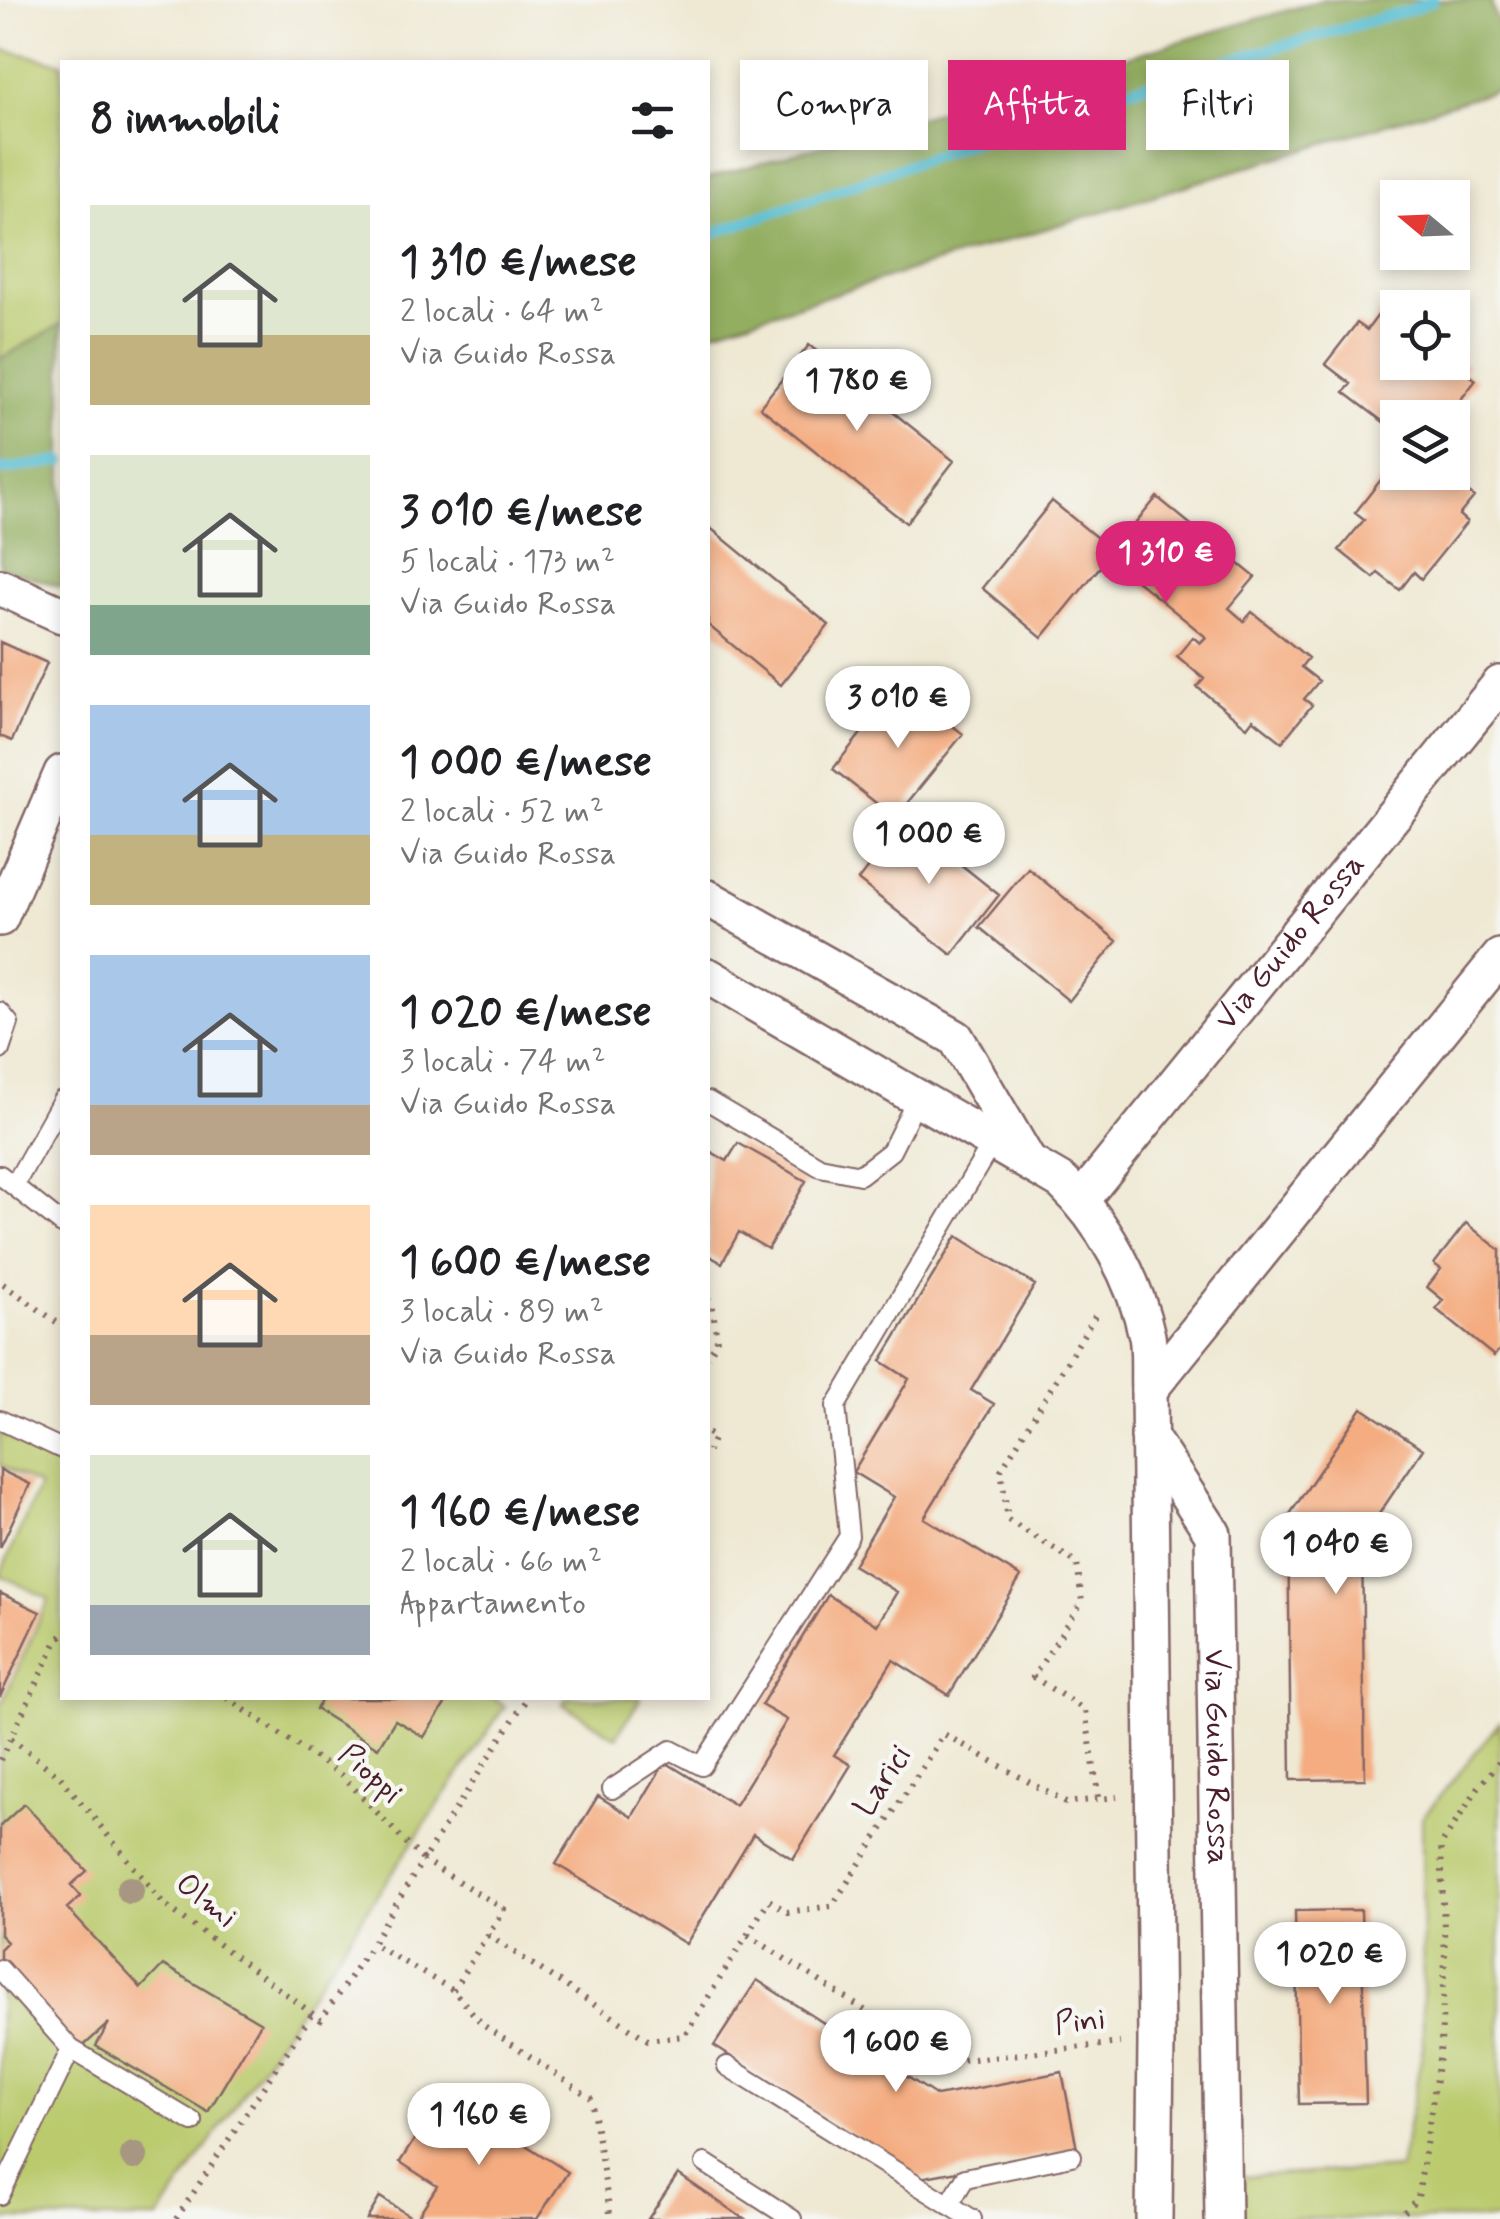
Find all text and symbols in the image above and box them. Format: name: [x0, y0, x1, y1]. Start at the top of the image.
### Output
chip: Compra: [740, 60, 928, 150]
chip: Affitta: [948, 60, 1126, 150]
chip: Filtri: [1146, 60, 1289, 150]
text: 8 immobili: [90, 93, 280, 148]
icon: filters: [625, 93, 680, 148]
north arrow: [1380, 180, 1470, 270]
map controls: [1380, 180, 1470, 490]
text: 1 310 €/mese: [400, 236, 637, 291]
icon: home: [170, 245, 290, 365]
button: locate: [1380, 290, 1470, 380]
text: 2 locali · 64 m²: [400, 291, 604, 333]
text: Via Guido Rossa: [400, 333, 616, 375]
pin: 1 780 €: [765, 349, 949, 434]
text: 1 780 €: [805, 360, 909, 402]
button: layers: [1380, 400, 1470, 490]
text: 3 010 €/mese: [400, 486, 643, 541]
icon: home: [170, 495, 290, 615]
pin: 1 310 €: [1074, 521, 1258, 606]
text: 1 310 €: [1118, 532, 1214, 574]
text: 5 locali · 173 m²: [400, 541, 615, 583]
text: Via Guido Rossa: [400, 583, 616, 625]
pin: 3 010 €: [806, 666, 990, 751]
text: 3 010 €: [847, 677, 949, 719]
text: 1 000 €/mese: [400, 736, 652, 791]
icon: home: [170, 745, 290, 865]
text: 2 locali · 52 m²: [400, 791, 604, 833]
pin: 1 000 €: [837, 802, 1021, 887]
text: 1 000 €: [875, 813, 983, 855]
text: Via Guido Rossa: [400, 833, 616, 875]
street label: Via Guido Rossa: [1206, 845, 1375, 1039]
text: 1 020 €/mese: [400, 986, 652, 1041]
icon: home: [170, 995, 290, 1115]
text: 3 locali · 74 m²: [400, 1041, 606, 1083]
text: Via Guido Rossa: [400, 1083, 616, 1125]
text: 1 600 €/mese: [400, 1236, 651, 1291]
icon: home: [170, 1245, 290, 1365]
text: 3 locali · 89 m²: [400, 1291, 604, 1333]
text: Via Guido Rossa: [400, 1333, 616, 1375]
text: 1 160 €/mese: [400, 1486, 641, 1541]
icon: home: [170, 1495, 290, 1615]
pin: 1 040 €: [1244, 1512, 1428, 1597]
text: 1 040 €: [1282, 1523, 1390, 1565]
text: 2 locali · 66 m²: [400, 1541, 602, 1583]
text: Appartamento: [400, 1583, 586, 1625]
street label: Via Guido Rossa: [1194, 1649, 1239, 1865]
street label: Pioppi: [329, 1734, 411, 1814]
street label: Larici: [844, 1737, 922, 1825]
street label: Olmi: [167, 1863, 245, 1939]
pin: 1 020 €: [1238, 1922, 1422, 2007]
text: 1 020 €: [1276, 1933, 1384, 1975]
street label: Pini: [1053, 1998, 1107, 2046]
pin: 1 600 €: [804, 2010, 988, 2095]
text: 1 600 €: [842, 2021, 950, 2063]
pin: 1 160 €: [387, 2083, 571, 2168]
text: 1 160 €: [429, 2094, 529, 2136]

